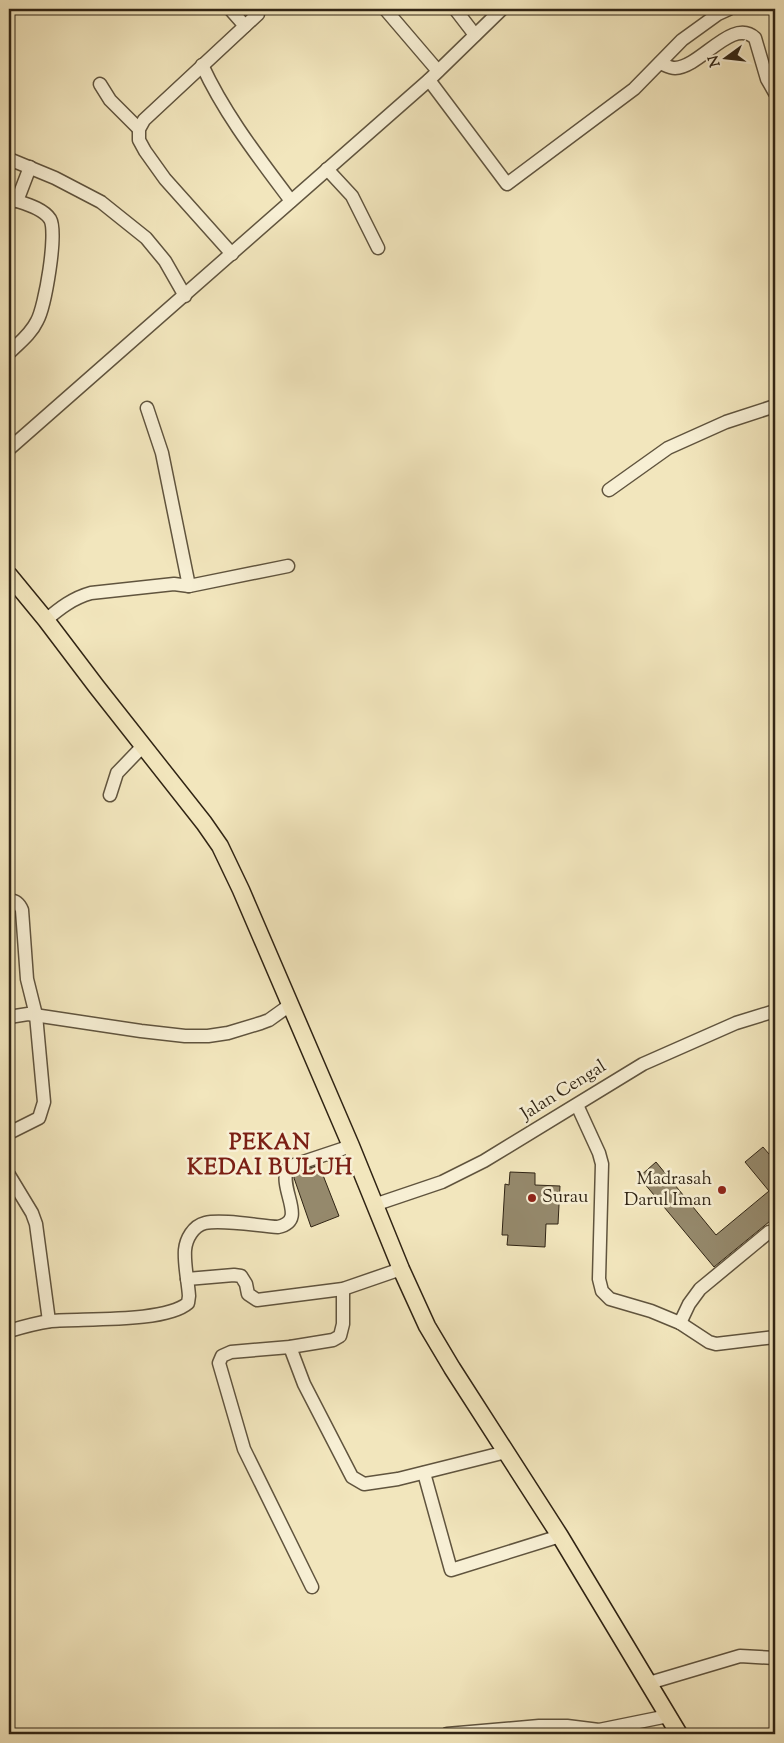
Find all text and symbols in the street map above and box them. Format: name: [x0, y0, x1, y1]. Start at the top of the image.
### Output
north arrow: [702, 32, 752, 82]
text: N: [704, 53, 726, 69]
street label: Jalan Cengal: [515, 1054, 612, 1128]
district label: PEKAN KEDAI BULUH: [187, 1128, 353, 1185]
place label: Madrasah Darul Iman: [624, 1167, 712, 1214]
marker: Madrasah Darul Iman: [716, 1184, 728, 1196]
place label: Surau: [542, 1185, 588, 1211]
marker: Surau: [526, 1192, 538, 1204]

